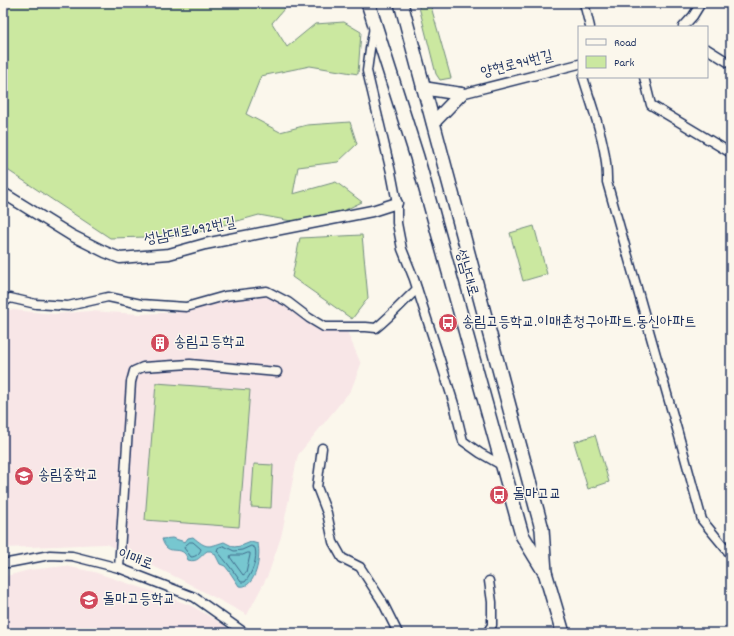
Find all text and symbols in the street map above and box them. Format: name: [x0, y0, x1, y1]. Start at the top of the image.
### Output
legend: [578, 26, 708, 78]
text: Road: [614, 35, 636, 52]
street label: 양현로94번길: [479, 45, 555, 85]
text: Park: [614, 55, 635, 72]
street label: 성남대로692번길: [142, 212, 238, 252]
street label: 성남대로: [449, 247, 483, 299]
bus stop icon: 송림고등학교.이매촌청구아파트.동신아파트: [437, 312, 459, 334]
place label: 송림고등학교.이매촌청구아파트.동신아파트: [462, 312, 696, 334]
building icon: 송림고등학교: [149, 332, 171, 354]
place label: 송림고등학교: [174, 332, 246, 354]
school or university icon: 송림중학교: [13, 465, 35, 487]
place label: 송림중학교: [38, 465, 98, 487]
bus stop icon: 돌마고교: [488, 484, 510, 506]
place label: 돌마고교: [513, 484, 561, 506]
street label: 이매로: [114, 543, 156, 577]
school or university icon: 돌마고등학교: [78, 589, 100, 611]
place label: 돌마고등학교: [103, 589, 175, 611]

